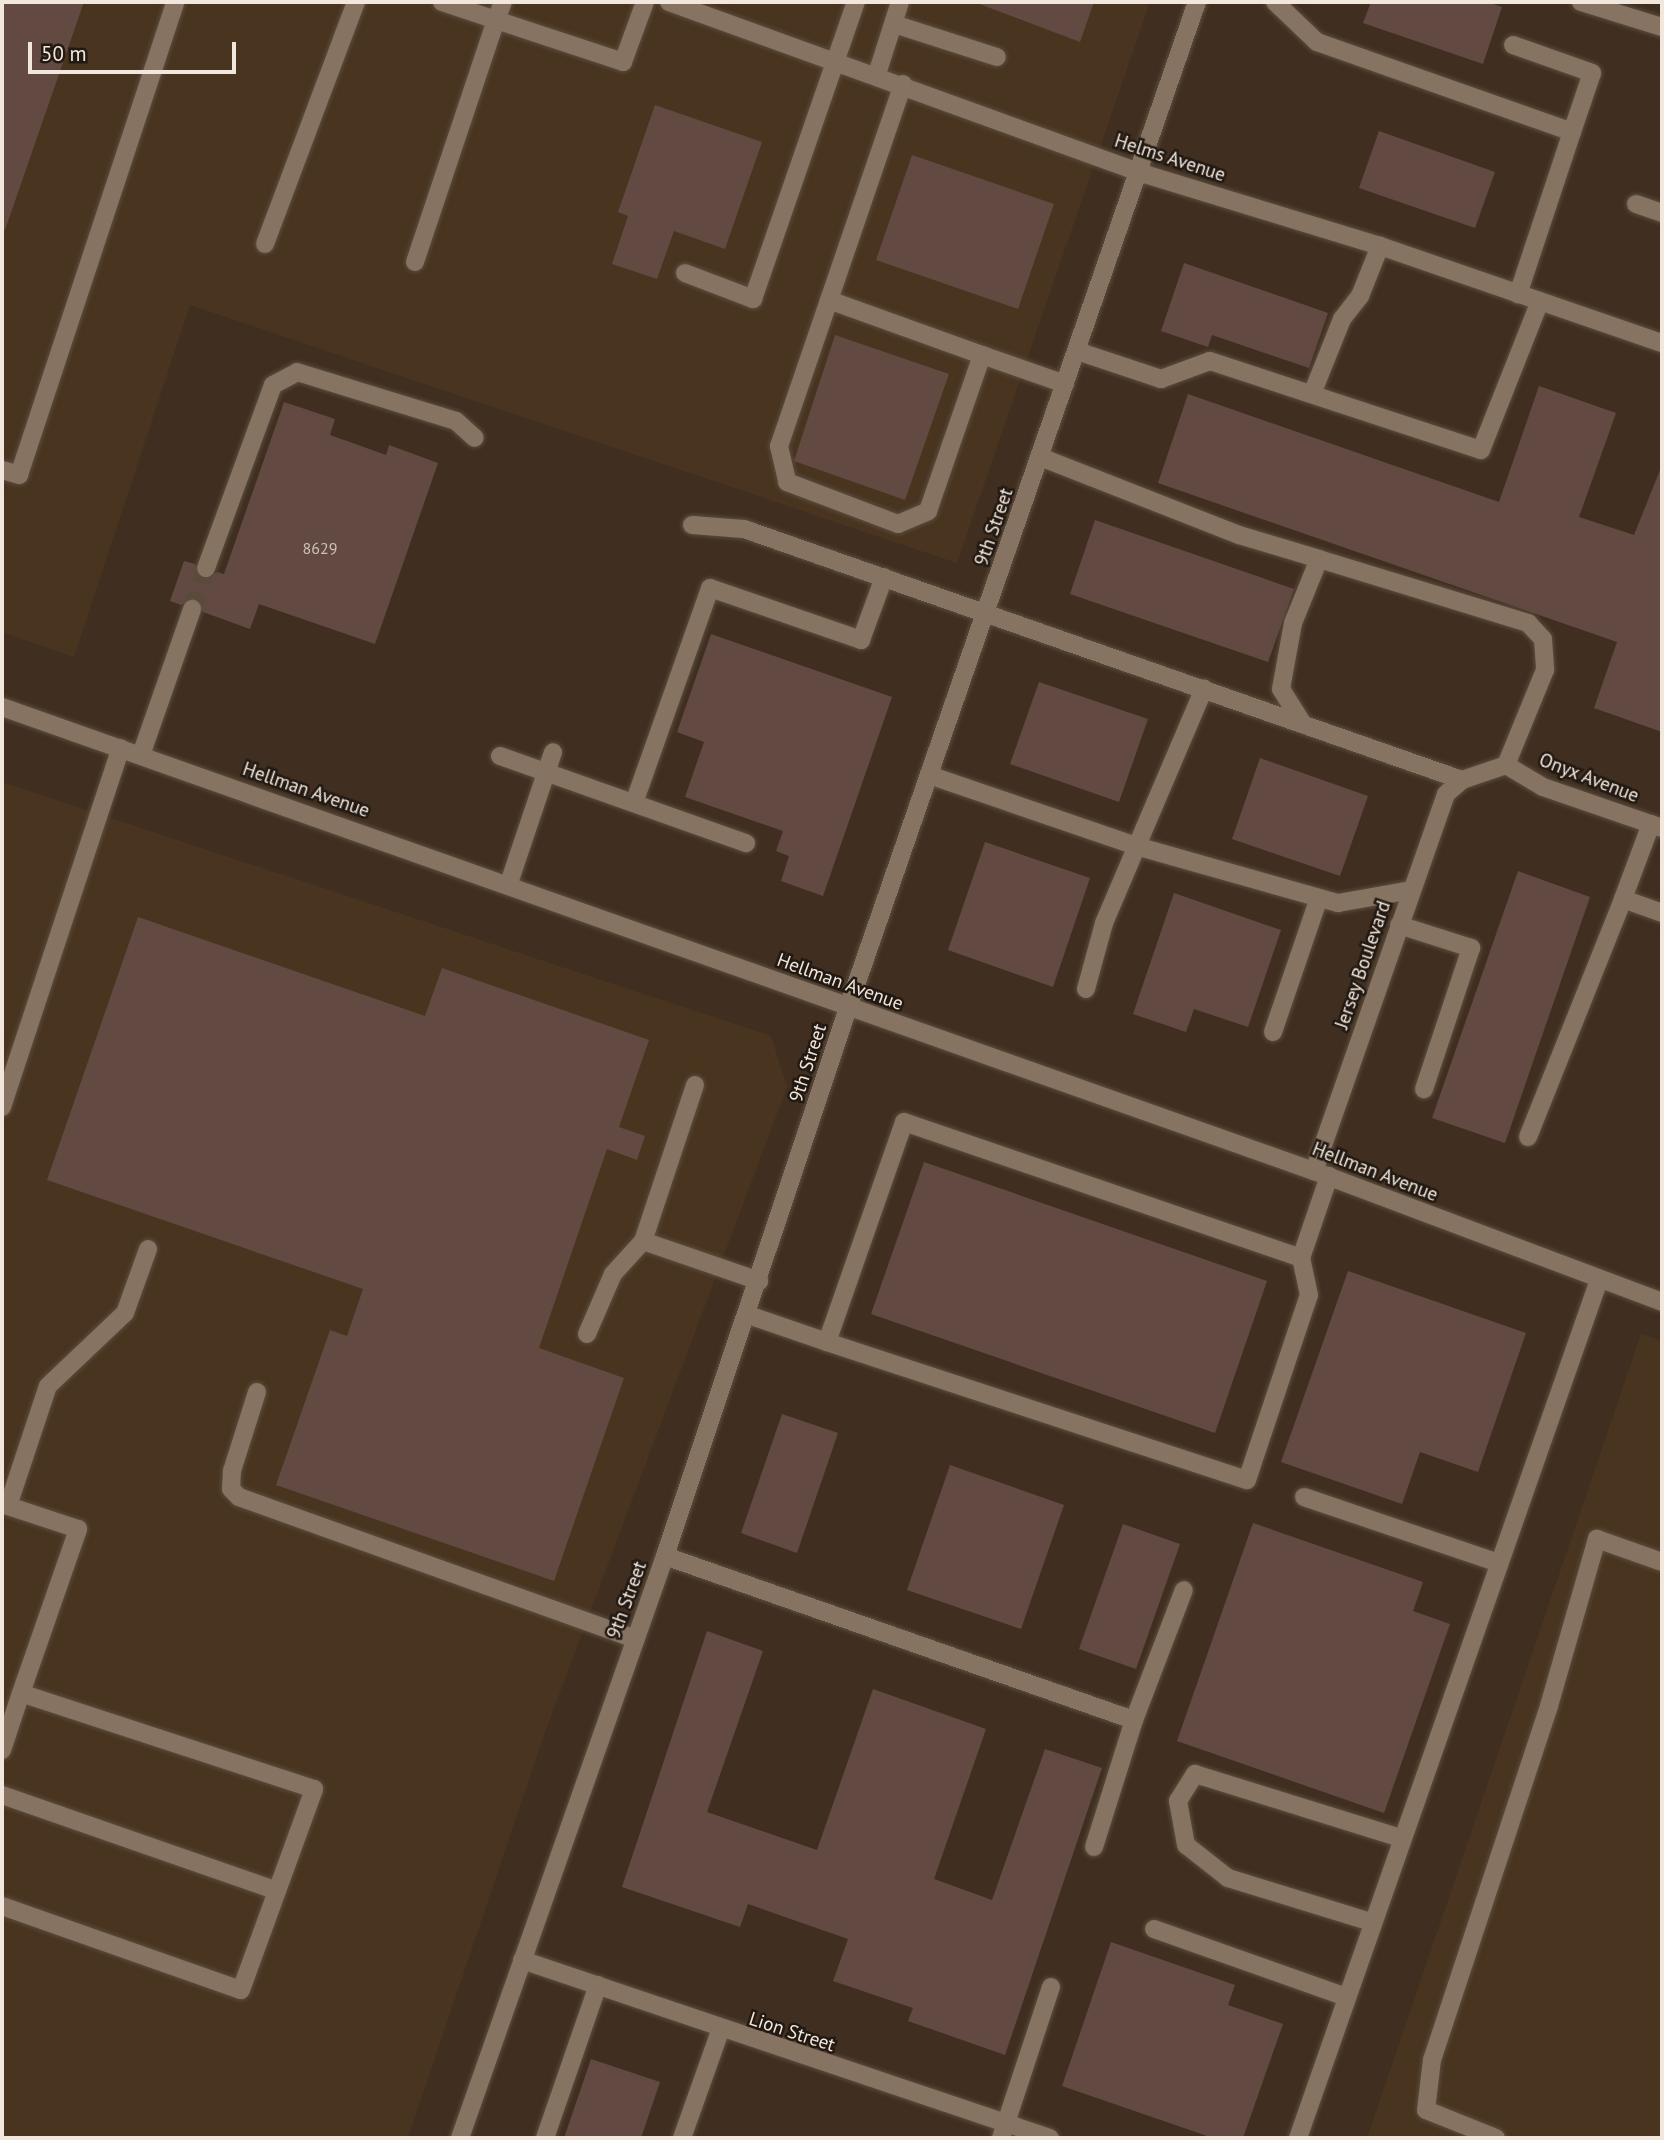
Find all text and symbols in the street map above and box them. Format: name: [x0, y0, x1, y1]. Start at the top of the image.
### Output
scale bar: [32, 28, 240, 72]
text: 50 m: [41, 40, 87, 67]
street label: Helms Avenue: [1111, 129, 1229, 187]
street label: 9th Street: [970, 485, 1018, 569]
house number: 8629: [303, 538, 337, 558]
street label: Onyx Avenue: [1535, 748, 1643, 808]
street label: Hellman Avenue: [239, 758, 373, 822]
street label: Jersey Boulevard: [1330, 898, 1396, 1032]
street label: Hellman Avenue: [774, 949, 906, 1015]
street label: 9th Street: [785, 1021, 831, 1105]
street label: Hellman Avenue: [1309, 1137, 1441, 1207]
street label: 9th Street: [602, 1558, 652, 1642]
street label: Lion Street: [746, 2007, 838, 2057]

